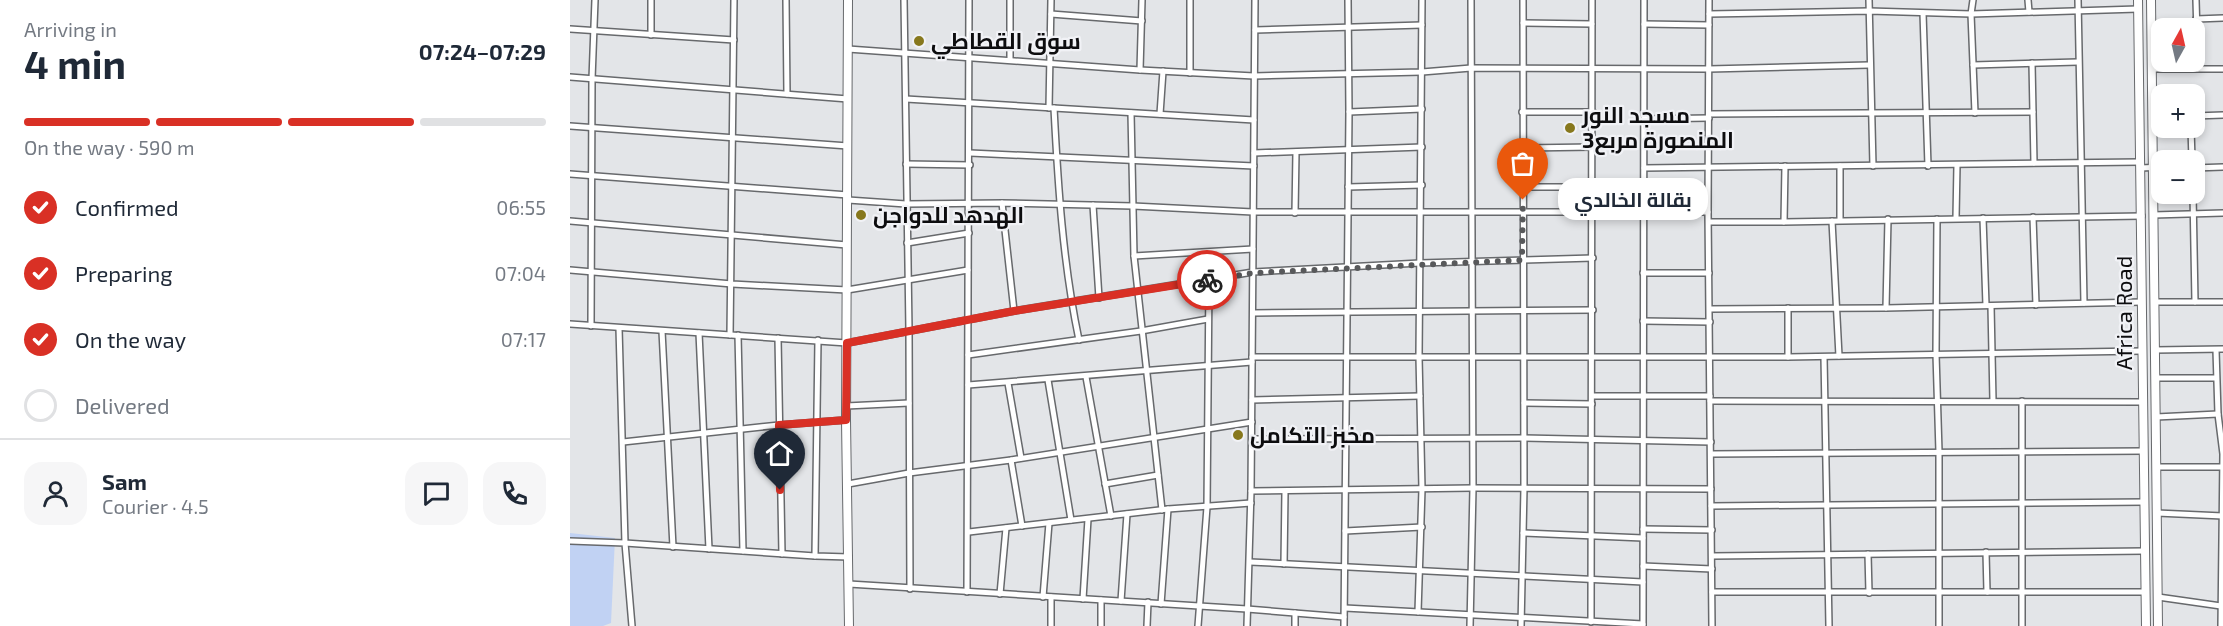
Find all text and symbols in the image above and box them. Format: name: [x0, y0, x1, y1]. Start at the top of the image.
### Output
text: Arriving in: [24, 17, 117, 41]
north arrow: [2151, 18, 2205, 72]
map controls: [2151, 18, 2205, 204]
place label: سوق القطاطي: [931, 27, 1081, 59]
marker: سوق القطاطي: [912, 34, 926, 48]
text: 07:24–07:29: [419, 38, 546, 64]
text: 4 min: [24, 40, 126, 87]
button: +: [2151, 84, 2205, 138]
place label: مسجد النور المنصورة مربع3: [1581, 101, 1734, 155]
marker: مسجد النور المنصورة مربع3: [1563, 121, 1577, 135]
text: On the way · 590 m: [24, 135, 195, 159]
pin: [1497, 138, 1548, 200]
icon: bag: [1506, 147, 1539, 180]
button: −: [2151, 150, 2205, 204]
callout: بقالة الخالدي: [1559, 179, 1709, 221]
text: بقالة الخالدي: [1574, 187, 1692, 211]
icon: check: [24, 191, 57, 224]
text: Confirmed: [75, 194, 179, 220]
text: 06:55: [496, 195, 546, 219]
place label: الهدهد للدواجن: [873, 201, 1024, 229]
marker: الهدهد للدواجن: [854, 208, 868, 222]
courier: [1177, 250, 1237, 310]
street label: Africa Road: [2110, 256, 2136, 370]
icon: check: [24, 257, 57, 290]
text: Preparing: [75, 260, 173, 286]
text: 07:04: [495, 261, 546, 285]
icon: bike: [1191, 264, 1224, 297]
icon: check: [24, 323, 57, 356]
text: On the way: [75, 326, 186, 352]
text: 07:17: [501, 327, 546, 351]
text: Delivered: [75, 392, 170, 418]
place label: مخبز التكامل: [1250, 421, 1375, 449]
pin: [754, 428, 805, 490]
marker: مخبز التكامل: [1231, 428, 1245, 442]
icon: home: [763, 437, 796, 470]
button: person: [24, 462, 87, 525]
button: chat: [405, 462, 468, 525]
button: phone: [483, 462, 546, 525]
text: Sam: [102, 468, 147, 494]
text: Courier · 4.5: [102, 494, 209, 518]

